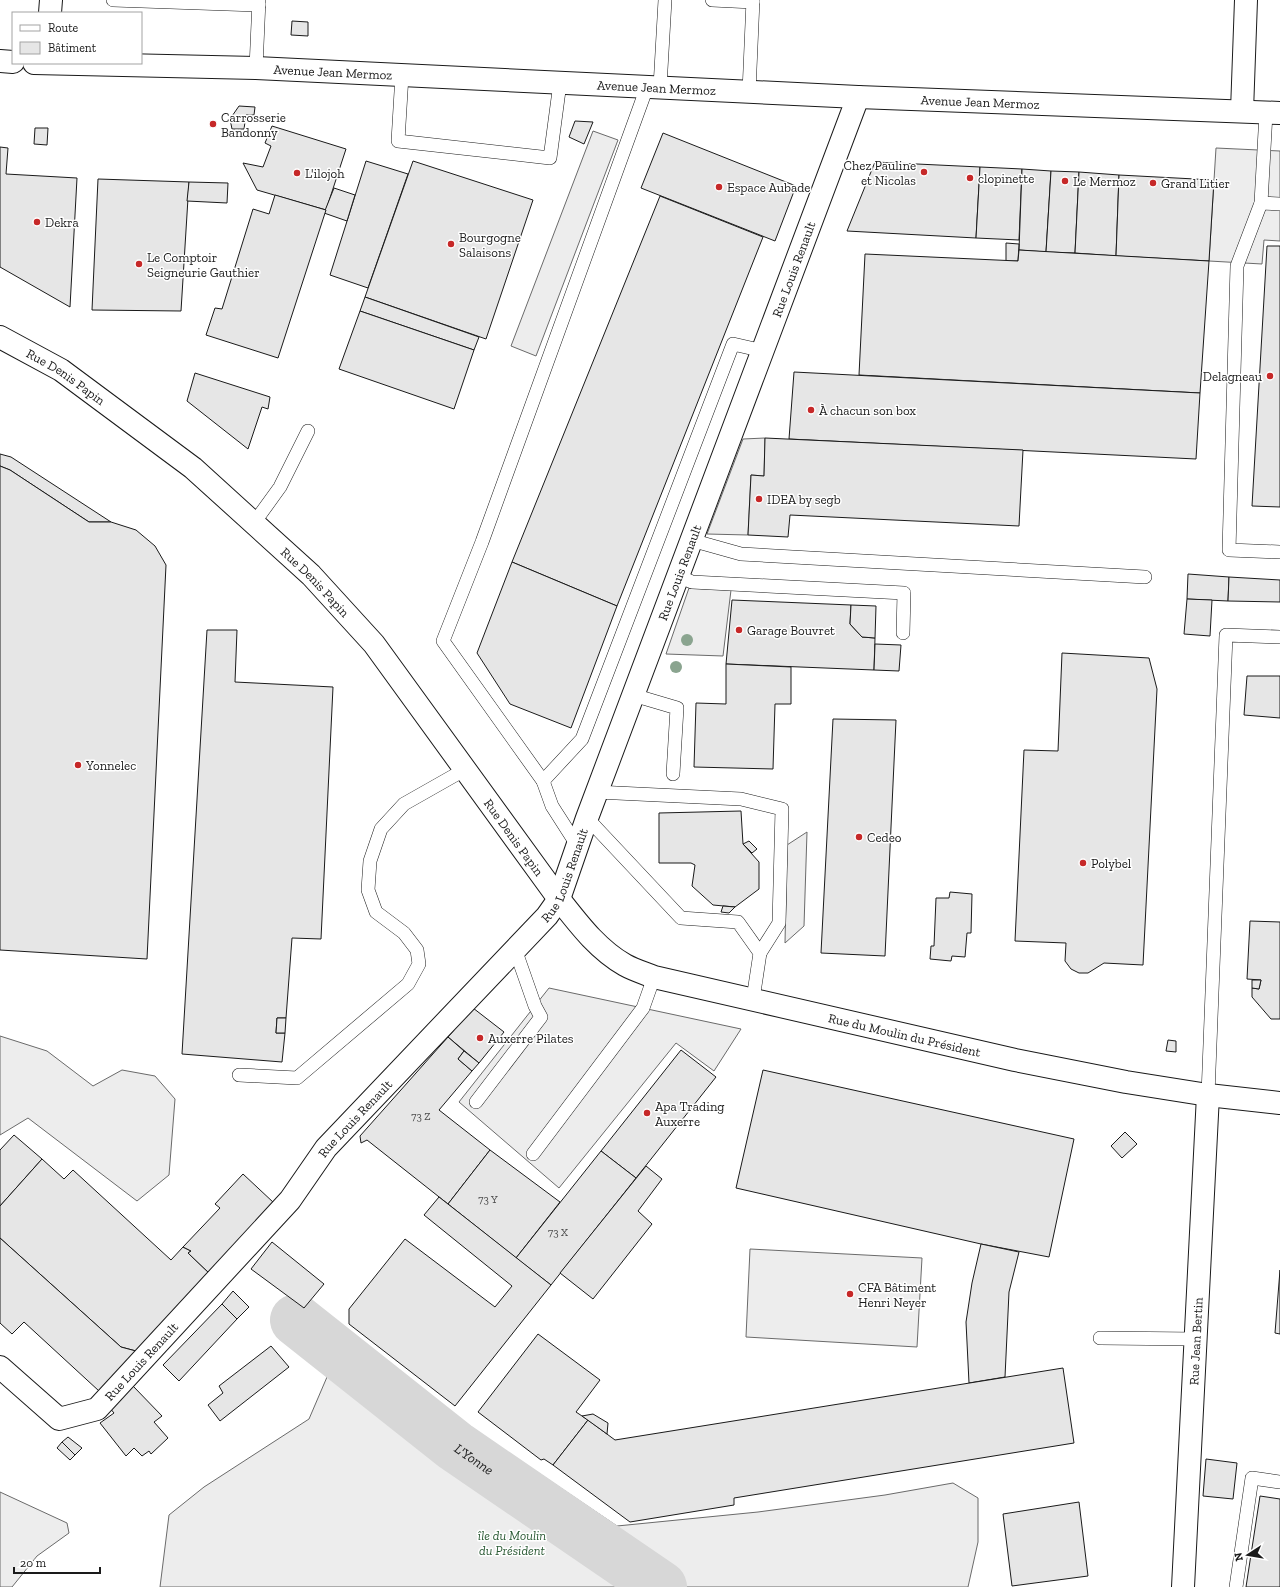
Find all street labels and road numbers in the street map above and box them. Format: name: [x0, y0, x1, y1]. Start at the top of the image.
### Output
street label: Avenue Jean Mermoz: [273, 62, 393, 83]
street label: Avenue Jean Mermoz: [597, 77, 716, 98]
street label: Avenue Jean Mermoz: [920, 92, 1040, 112]
street label: Rue Louis Renault: [769, 219, 819, 319]
street label: Rue Denis Papin: [24, 346, 108, 409]
street label: Rue Louis Renault: [655, 522, 705, 622]
street label: Rue Denis Papin: [278, 544, 353, 620]
street label: Rue Denis Papin: [481, 796, 547, 879]
street label: Rue Louis Renault: [538, 826, 591, 926]
street label: Rue du Moulin du Président: [827, 1010, 982, 1060]
street label: Rue Louis Renault: [315, 1077, 395, 1160]
street label: Rue Jean Bertin: [1186, 1296, 1206, 1386]
street label: Rue Louis Renault: [102, 1319, 181, 1404]

